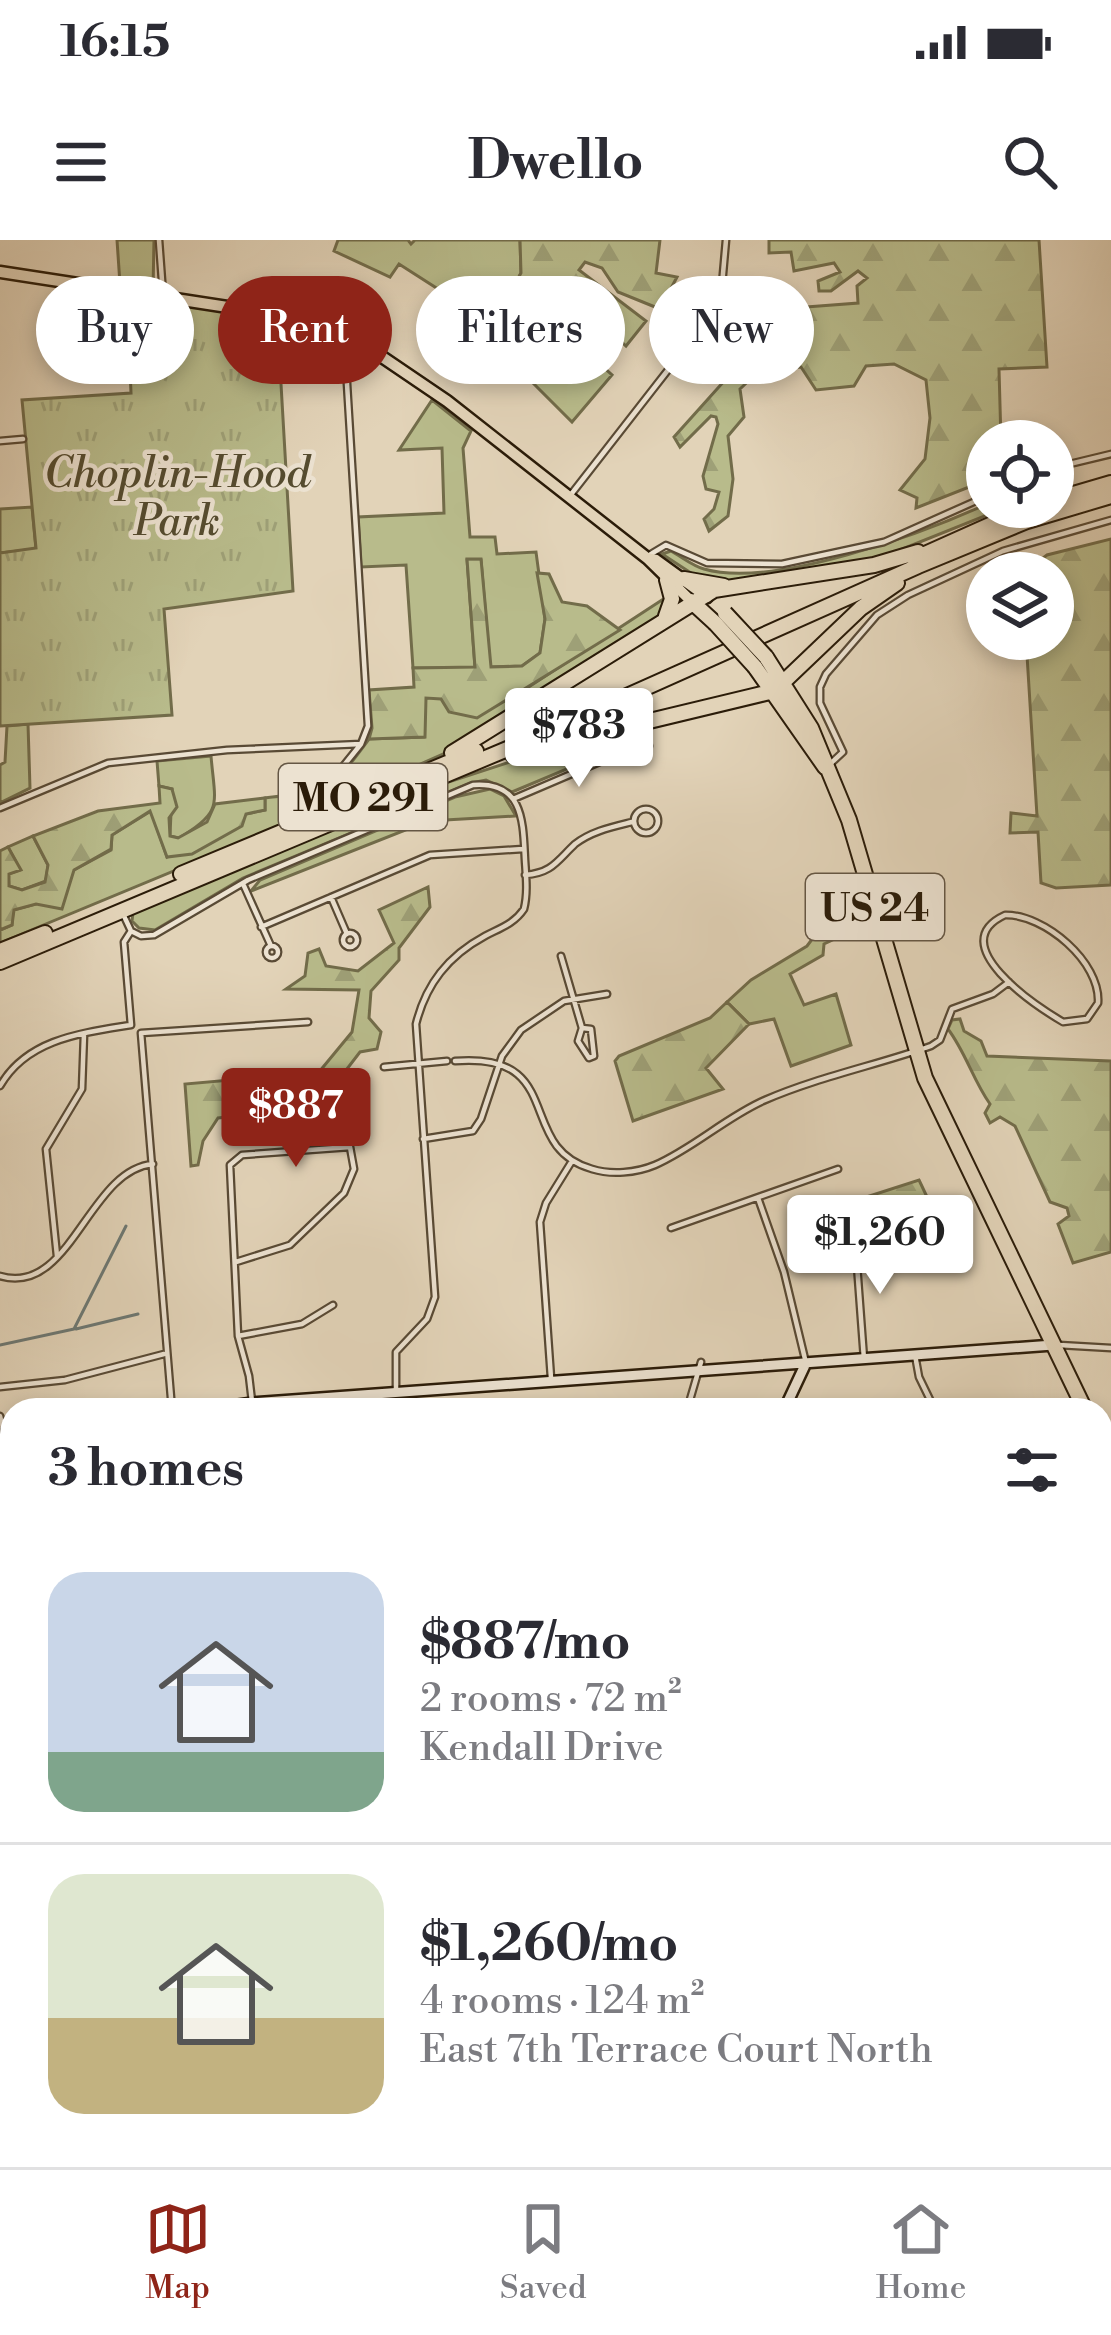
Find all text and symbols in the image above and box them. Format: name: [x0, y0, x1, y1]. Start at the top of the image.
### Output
text: 16:15: [60, 14, 170, 71]
text: Dwello: [467, 128, 644, 196]
icon: menu: [48, 129, 114, 195]
icon: search: [997, 129, 1063, 195]
chip: Buy: [36, 276, 194, 384]
chip: Rent: [218, 276, 392, 384]
chip: Filters: [416, 276, 625, 384]
chip: New: [649, 276, 814, 384]
map controls: [966, 420, 1074, 660]
button: locate: [966, 420, 1074, 528]
park label: Choplin-Hood Park: [44, 448, 312, 549]
button: layers: [966, 552, 1074, 660]
pin: $783: [508, 688, 650, 790]
text: $783: [532, 702, 626, 751]
road number: MO 291: [279, 764, 447, 830]
road number: US 24: [806, 874, 944, 940]
pin: $887: [225, 1068, 367, 1170]
text: $887: [248, 1082, 344, 1131]
pin: $1,260: [782, 1195, 978, 1297]
text: $1,260: [814, 1209, 946, 1258]
icon: filters: [999, 1437, 1065, 1503]
text: 3 homes: [48, 1438, 244, 1502]
text: $887/mo: [420, 1611, 630, 1675]
icon: home: [144, 1620, 288, 1764]
text: 2 rooms · 72 m²: [420, 1675, 682, 1724]
text: Kendall Drive: [420, 1724, 664, 1773]
text: $1,260/mo: [420, 1913, 678, 1977]
icon: home: [144, 1922, 288, 2066]
text: 4 rooms · 124 m²: [420, 1977, 704, 2026]
text: East 7th Terrace Court North: [420, 2026, 933, 2075]
tab: Map: [145, 2196, 211, 2309]
tab: Saved: [500, 2196, 587, 2309]
tab: Home: [876, 2196, 966, 2309]

